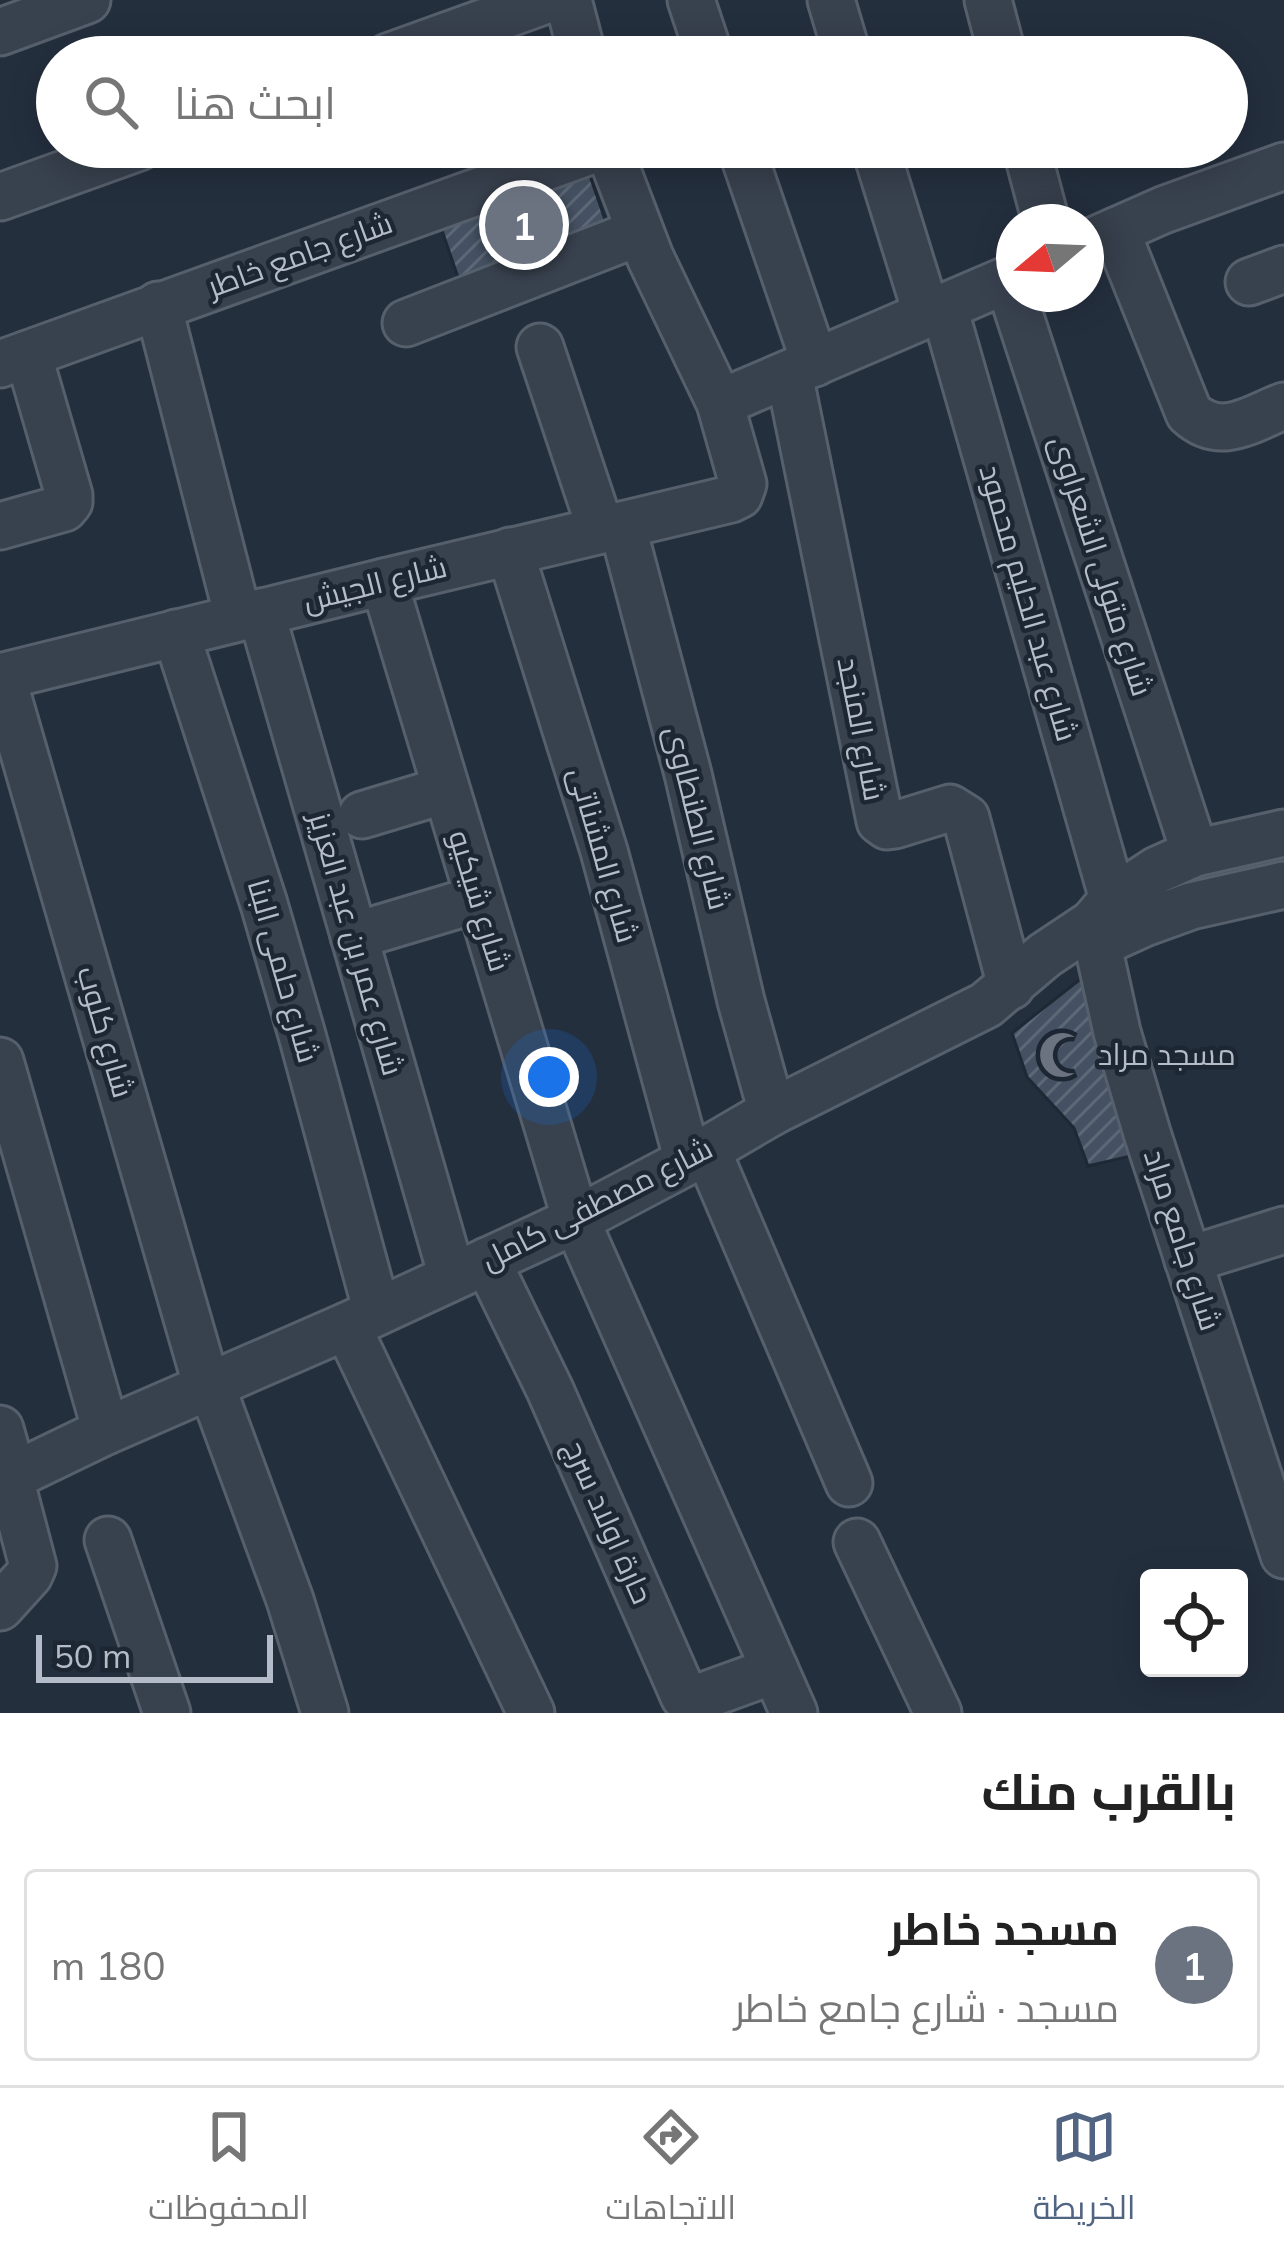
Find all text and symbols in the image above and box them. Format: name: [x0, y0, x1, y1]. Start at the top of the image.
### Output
search box: [36, 36, 1248, 168]
icon: search: [78, 69, 144, 135]
text: ابحث هنا: [174, 74, 336, 130]
pin: 1: [485, 180, 563, 270]
street label: شارع جامع خاطر: [200, 203, 398, 308]
north arrow: [996, 204, 1104, 312]
street label: شارع متولى الشعراوى: [1040, 431, 1162, 701]
street label: شارع عبد الحليم محمود: [969, 460, 1087, 746]
street label: شارع الجيش: [299, 547, 451, 621]
street label: شارع المنجد: [827, 654, 895, 804]
street label: شارع الطنطاوى: [655, 722, 739, 914]
street label: شارع المشناتى: [559, 763, 647, 947]
street label: شارع عمر بن عبد العزيز: [299, 806, 413, 1080]
street label: شارع شيكيو: [439, 826, 519, 976]
street label: شارع حلمى البنا: [238, 875, 328, 1067]
street label: شارع كلوب: [67, 962, 143, 1102]
mosque icon: مسجد مراد: [1037, 1030, 1087, 1080]
place label: مسجد مراد: [1098, 1035, 1236, 1073]
your location: [519, 1047, 579, 1107]
street label: شارع مصطفى كامل: [474, 1128, 720, 1280]
street label: شارع جامع مراد: [1134, 1144, 1230, 1336]
street label: حارة اولاد سرج: [554, 1434, 662, 1610]
map controls: [1140, 1569, 1248, 1677]
button: locate: [1140, 1569, 1248, 1677]
scale bar: [36, 1629, 273, 1682]
text: 50 m: [54, 1635, 131, 1676]
text: بالقرب منك: [981, 1759, 1236, 1823]
text: مسجد خاطر: [889, 1900, 1119, 1956]
text: 180 m: [51, 1941, 166, 1990]
text: 1: [1182, 1941, 1206, 1990]
text: مسجد · شارع جامع خاطر: [734, 1983, 1119, 2032]
tab: المحفوظات: [148, 2104, 309, 2238]
tab: الاتجاهات: [606, 2104, 736, 2238]
tab: الخريطة: [1033, 2104, 1136, 2238]

